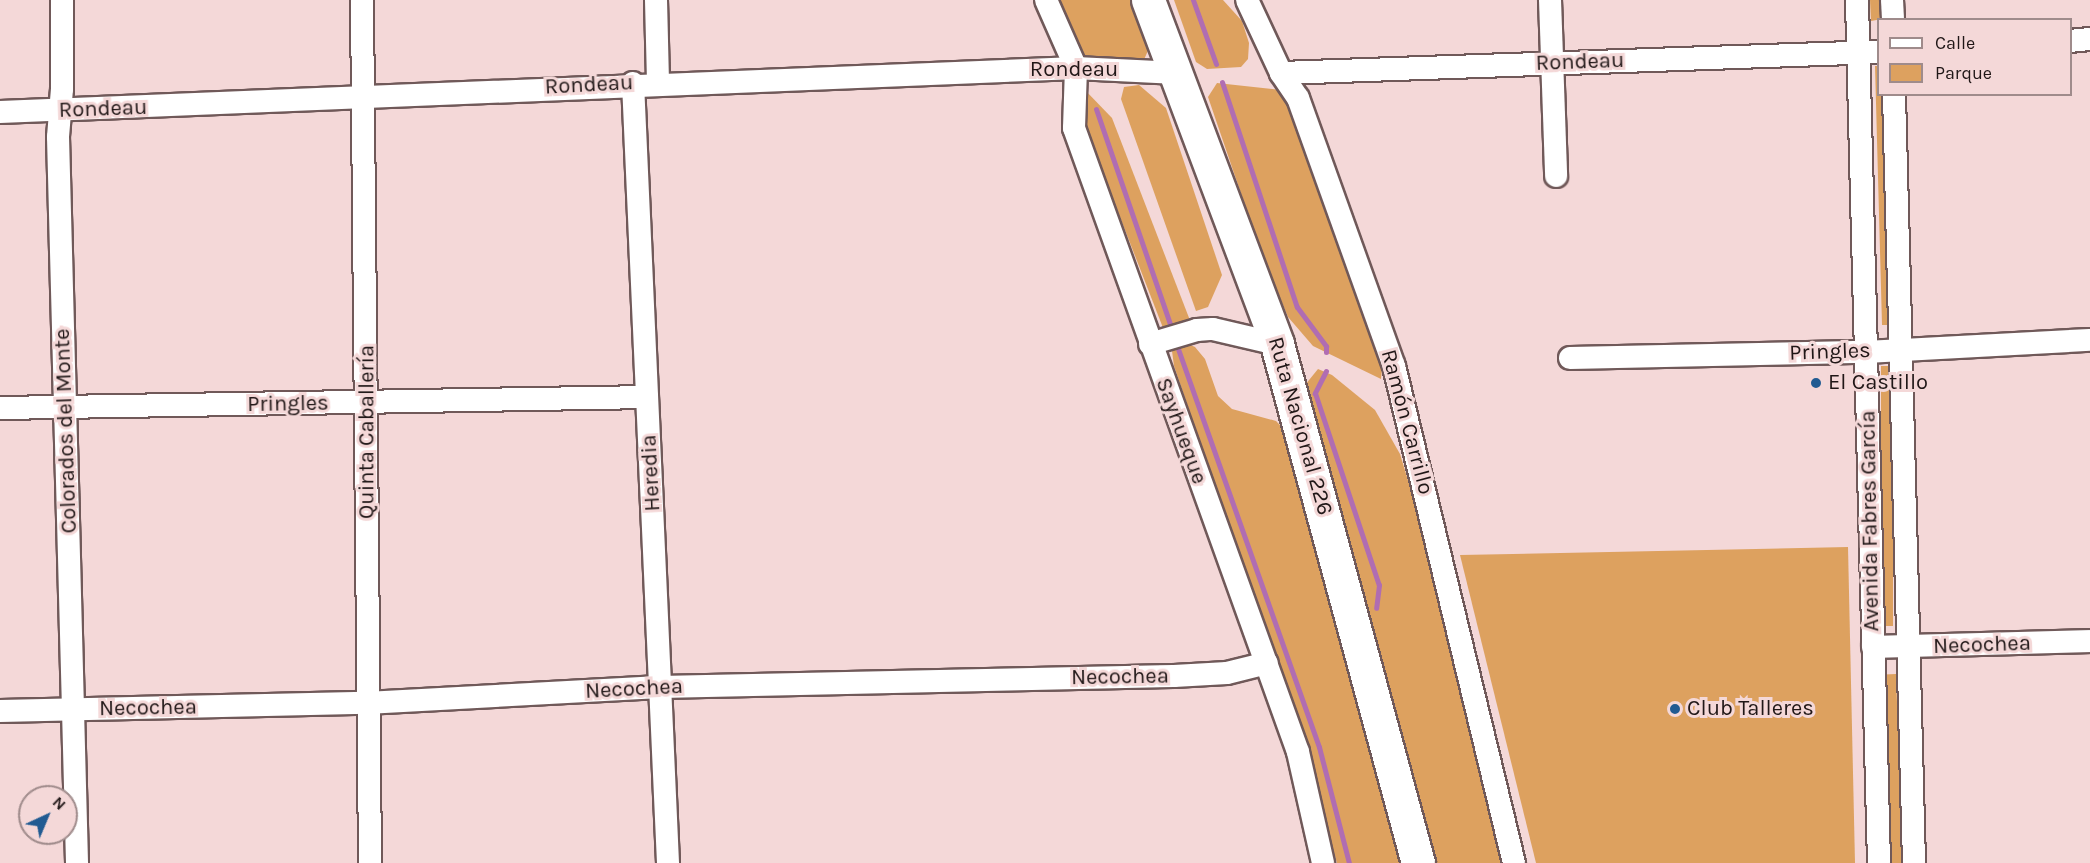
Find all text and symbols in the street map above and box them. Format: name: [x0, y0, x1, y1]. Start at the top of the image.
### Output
legend: [1877, 18, 2072, 96]
text: Calle: [1935, 32, 1975, 54]
street label: Rondeau: [1535, 47, 1625, 77]
street label: Rondeau: [1030, 57, 1118, 83]
text: Parque: [1935, 62, 1992, 84]
street label: Rondeau: [544, 70, 634, 100]
street label: Rondeau: [58, 94, 148, 124]
street label: Colorados del Monte: [49, 328, 83, 534]
street label: Ruta Nacional 226: [1262, 334, 1338, 518]
street label: Pringles: [1789, 337, 1871, 367]
street label: Quinta Caballería: [354, 345, 380, 519]
street label: Ramón Carrillo: [1375, 347, 1439, 497]
place label: El Castillo: [1828, 370, 1928, 396]
street label: Sayhueque: [1150, 374, 1212, 488]
marker: El Castillo: [1809, 376, 1823, 390]
street label: Pringles: [247, 390, 329, 418]
street label: Avenida Fabres García: [1855, 410, 1885, 632]
street label: Heredia: [636, 434, 666, 512]
street label: Necochea: [1933, 630, 2031, 660]
street label: Necochea: [1071, 663, 1169, 691]
street label: Necochea: [584, 673, 684, 705]
street label: Necochea: [99, 694, 197, 722]
place label: Club Talleres: [1687, 696, 1814, 722]
marker: Club Talleres: [1668, 702, 1682, 716]
north arrow: [18, 785, 78, 845]
text: N: [49, 792, 70, 814]

